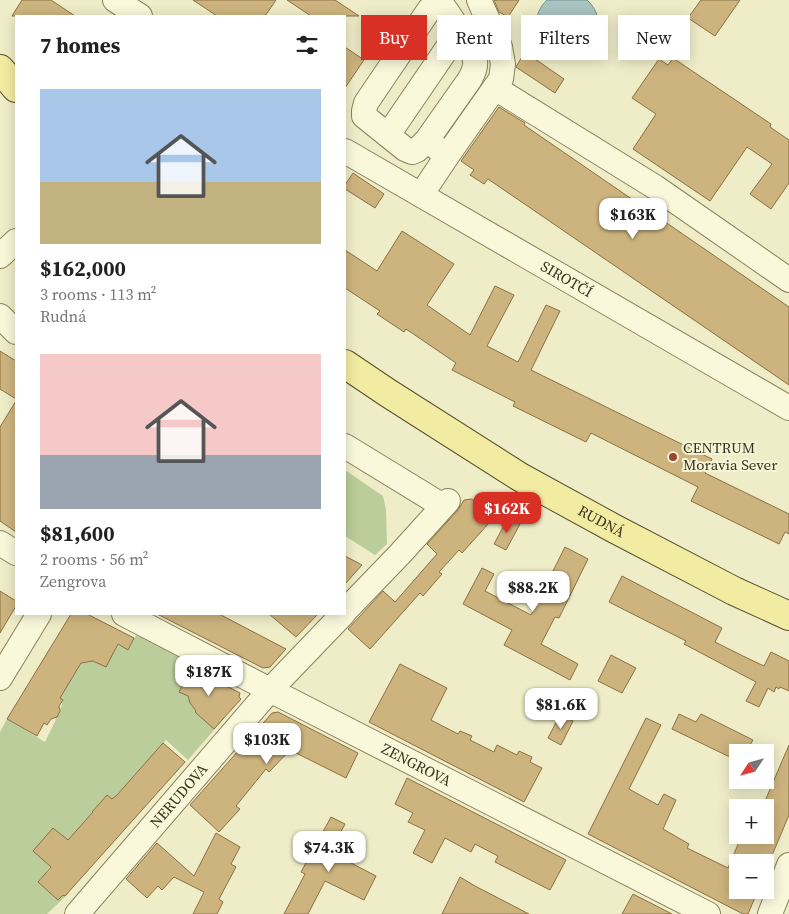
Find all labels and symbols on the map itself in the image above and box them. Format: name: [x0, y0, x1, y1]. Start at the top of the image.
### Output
pin: $163K: [598, 198, 668, 240]
street label: SIROTČÍ: [537, 255, 597, 302]
place label: CENTRUM Moravia Sever: [683, 437, 778, 475]
marker: CENTRUM Moravia Sever: [667, 451, 679, 463]
pin: $162K: [472, 492, 542, 534]
street label: RUDNÁ: [574, 500, 629, 542]
pin: $88.2K: [492, 570, 574, 613]
pin: $187K: [174, 654, 244, 697]
pin: $81.6K: [520, 688, 602, 730]
pin: $103K: [232, 722, 302, 765]
street label: ZENGROVA: [378, 738, 455, 791]
north arrow: [729, 744, 774, 789]
street label: NERUDOVA: [145, 759, 212, 832]
pin: $74.3K: [288, 830, 370, 873]

